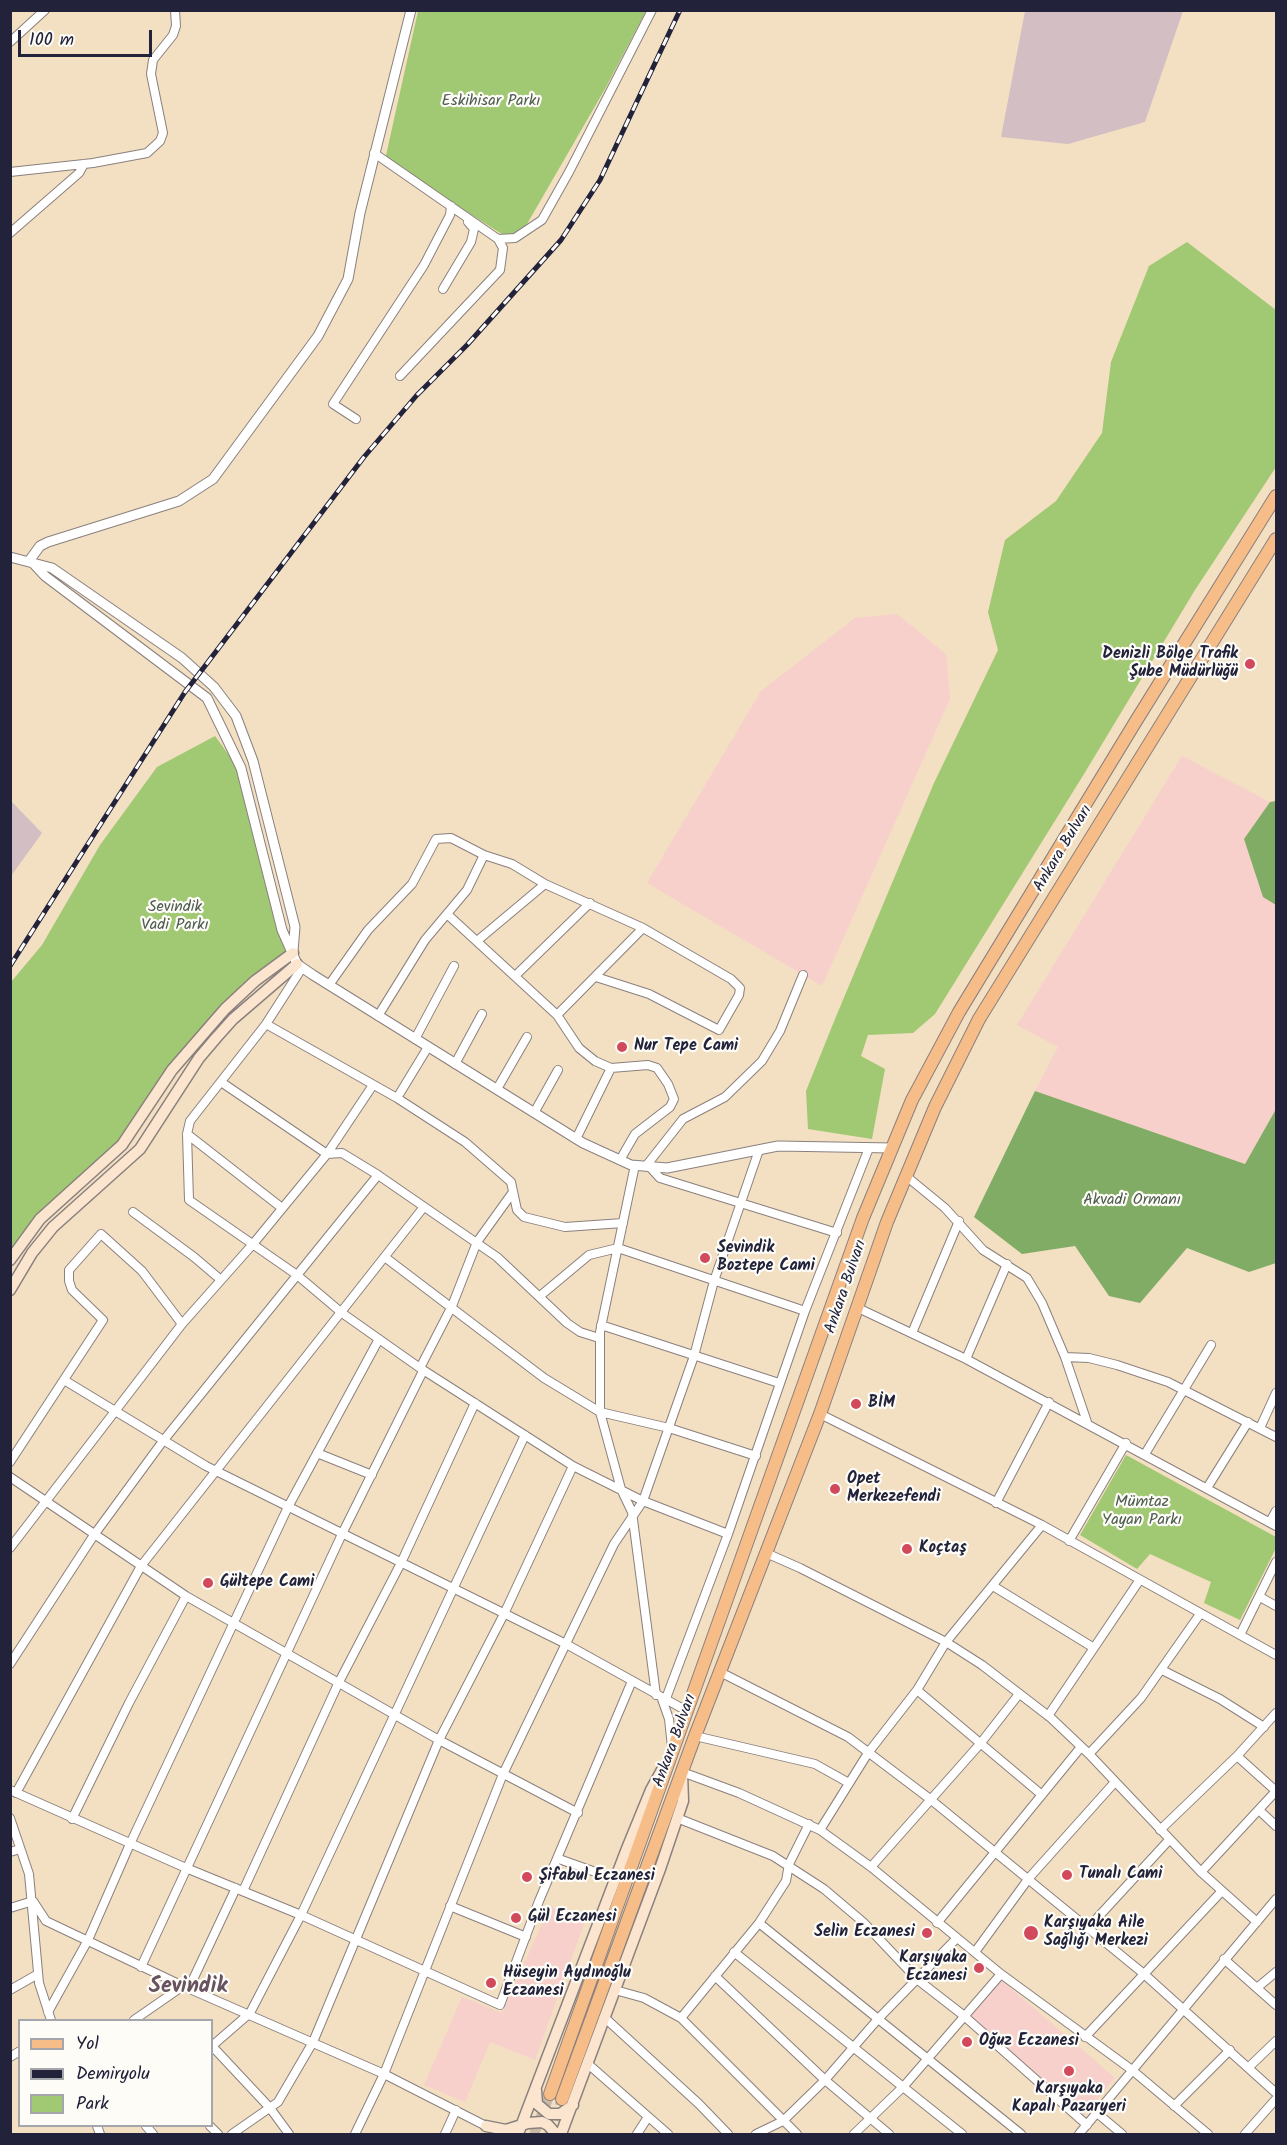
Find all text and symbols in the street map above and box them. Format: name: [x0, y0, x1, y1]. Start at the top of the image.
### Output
scale bar: [21, 18, 154, 56]
text: 100 m: [29, 26, 74, 55]
park label: Eskihisar Parkı: [441, 92, 541, 112]
place label: Denizli Bölge Trafik Şube Müdürlüğü: [1102, 645, 1238, 683]
marker: Denizli Bölge Trafik Şube Müdürlüğü: [1243, 657, 1257, 671]
street label: Ankara Bulvarı: [1031, 802, 1097, 896]
park label: Sevindik Vadi Parkı: [141, 898, 209, 936]
place label: Nur Tepe Cami: [634, 1037, 738, 1057]
marker: Nur Tepe Cami: [615, 1040, 629, 1054]
park label: Akvadi Ormanı: [1083, 1191, 1181, 1211]
street label: Ankara Bulvarı: [822, 1238, 872, 1336]
place label: Sevindik Boztepe Cami: [717, 1239, 815, 1277]
marker: Sevindik Boztepe Cami: [698, 1251, 712, 1265]
place label: BİM: [868, 1394, 895, 1414]
marker: BİM: [849, 1397, 863, 1411]
place label: Opet Merkezefendi: [847, 1470, 940, 1508]
marker: Opet Merkezefendi: [828, 1482, 842, 1496]
park label: Mümtaz Yayan Parkı: [1102, 1493, 1182, 1531]
place label: Koçtaş: [919, 1539, 967, 1559]
marker: Koçtaş: [900, 1542, 914, 1556]
place label: Gültepe Cami: [220, 1573, 314, 1593]
marker: Gültepe Cami: [201, 1576, 215, 1590]
street label: Ankara Bulvarı: [650, 1692, 702, 1790]
place label: Tunalı Cami: [1079, 1865, 1162, 1885]
place label: Şifabul Eczanesi: [539, 1867, 655, 1887]
marker: Tunalı Cami: [1060, 1868, 1074, 1882]
marker: Şifabul Eczanesi: [520, 1870, 534, 1884]
place label: Gül Eczanesi: [528, 1908, 616, 1928]
marker: Gül Eczanesi: [509, 1911, 523, 1925]
place label: Karşıyaka Aile Sağlığı Merkezi: [1044, 1914, 1148, 1952]
place label: Selin Eczanesi: [814, 1923, 915, 1943]
marker: Karşıyaka Aile Sağlığı Merkezi: [1022, 1924, 1040, 1942]
marker: Selin Eczanesi: [920, 1926, 934, 1940]
place label: Karşıyaka Eczanesi: [899, 1949, 967, 1987]
marker: Karşıyaka Eczanesi: [972, 1961, 986, 1975]
place label: Hüseyin Aydınoğlu Eczanesi: [503, 1964, 631, 2002]
district label: Sevindik: [149, 1975, 227, 2001]
marker: Hüseyin Aydınoğlu Eczanesi: [484, 1976, 498, 1990]
legend: [18, 2019, 213, 2127]
text: Yol: [76, 2030, 99, 2059]
place label: Oğuz Eczanesi: [979, 2032, 1079, 2052]
marker: Oğuz Eczanesi: [960, 2035, 974, 2049]
text: Demiryolu: [76, 2060, 150, 2089]
marker: Karşıyaka Kapalı Pazaryeri: [1062, 2064, 1076, 2078]
place label: Karşıyaka Kapalı Pazaryeri: [1012, 2080, 1126, 2118]
text: Park: [76, 2090, 109, 2119]

